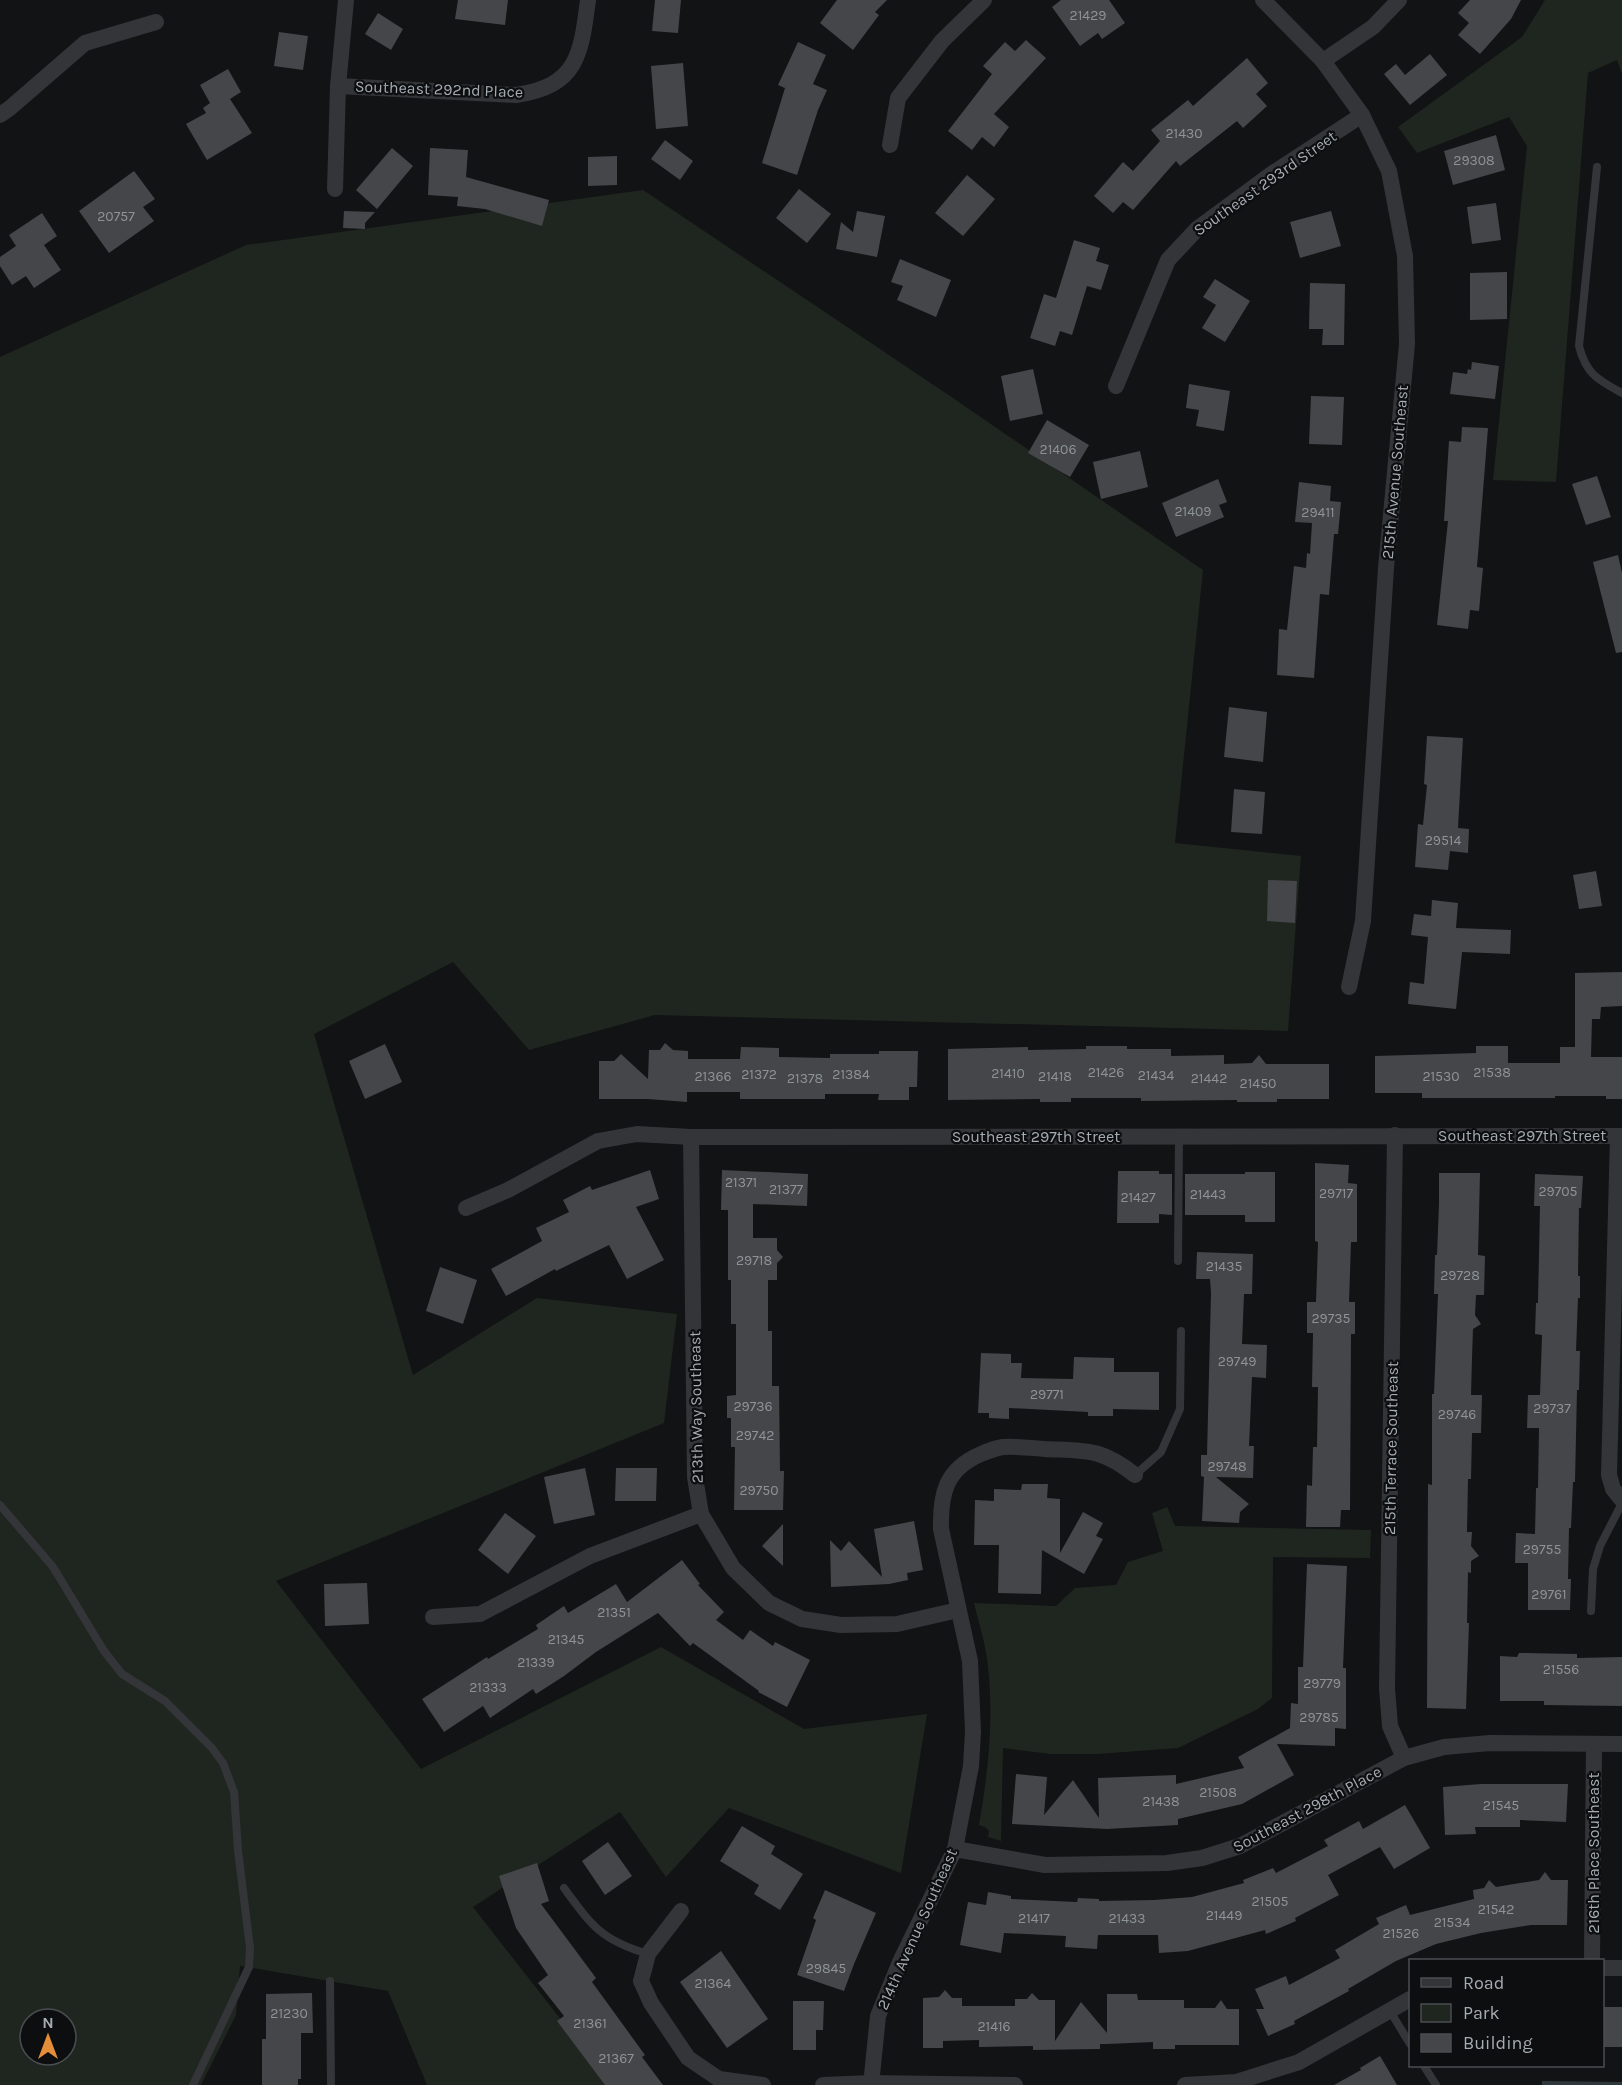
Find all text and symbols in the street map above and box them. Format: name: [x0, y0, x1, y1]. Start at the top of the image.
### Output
house number: 21429: [1070, 7, 1106, 24]
street label: Southeast 292nd Place: [355, 77, 523, 101]
house number: 21430: [1165, 125, 1203, 142]
street label: Southeast 293rd Street: [1190, 126, 1340, 240]
house number: 29308: [1453, 152, 1495, 169]
house number: 20757: [97, 208, 135, 225]
street label: 215th Avenue Southeast: [1378, 384, 1412, 560]
house number: 21406: [1040, 441, 1076, 458]
house number: 21409: [1175, 503, 1212, 520]
house number: 29411: [1301, 504, 1335, 521]
house number: 29514: [1425, 832, 1461, 849]
house number: 21426: [1088, 1064, 1124, 1081]
house number: 21538: [1473, 1064, 1511, 1081]
house number: 21410: [991, 1065, 1025, 1082]
house number: 21372: [741, 1066, 777, 1083]
house number: 21384: [832, 1066, 870, 1083]
house number: 21434: [1138, 1067, 1174, 1084]
house number: 21366: [694, 1068, 732, 1085]
house number: 21418: [1038, 1068, 1072, 1085]
house number: 21530: [1422, 1068, 1460, 1085]
house number: 21378: [787, 1070, 823, 1087]
house number: 21442: [1191, 1070, 1227, 1087]
house number: 21450: [1240, 1075, 1276, 1092]
street label: Southeast 297th Street: [1438, 1126, 1606, 1145]
street label: Southeast 297th Street: [952, 1127, 1120, 1146]
house number: 21371: [725, 1174, 757, 1191]
house number: 21377: [769, 1181, 804, 1198]
house number: 29705: [1538, 1183, 1578, 1200]
house number: 29717: [1319, 1185, 1353, 1202]
house number: 21443: [1190, 1186, 1226, 1203]
house number: 21427: [1120, 1189, 1156, 1206]
house number: 29718: [736, 1252, 772, 1269]
house number: 21435: [1206, 1258, 1242, 1275]
house number: 29728: [1440, 1267, 1480, 1284]
house number: 29735: [1312, 1310, 1351, 1327]
street label: 213th Way Southeast: [685, 1331, 707, 1483]
house number: 29749: [1218, 1353, 1256, 1370]
street label: 215th Terrace Southeast: [1380, 1361, 1402, 1535]
house number: 29771: [1030, 1386, 1064, 1403]
house number: 29736: [733, 1398, 773, 1415]
house number: 29737: [1533, 1400, 1571, 1417]
house number: 29746: [1438, 1406, 1476, 1423]
house number: 29742: [736, 1427, 774, 1444]
house number: 29748: [1207, 1458, 1247, 1475]
house number: 29750: [739, 1482, 779, 1499]
house number: 29755: [1523, 1541, 1561, 1558]
house number: 29761: [1531, 1586, 1567, 1603]
house number: 21351: [597, 1604, 631, 1621]
house number: 21345: [548, 1631, 584, 1648]
house number: 21339: [517, 1654, 555, 1671]
house number: 21556: [1543, 1661, 1579, 1678]
house number: 29779: [1303, 1675, 1341, 1692]
house number: 21333: [469, 1679, 507, 1696]
house number: 29785: [1299, 1709, 1339, 1726]
street label: Southeast 298th Place: [1229, 1762, 1385, 1856]
street label: 216th Place Southeast: [1584, 1773, 1603, 1933]
house number: 21508: [1199, 1784, 1237, 1801]
house number: 21438: [1142, 1793, 1180, 1810]
house number: 21545: [1483, 1797, 1519, 1814]
street label: 214th Avenue Southeast: [873, 1845, 961, 2013]
house number: 21505: [1252, 1893, 1289, 1910]
house number: 21542: [1478, 1901, 1514, 1918]
house number: 21449: [1206, 1907, 1242, 1924]
house number: 21417: [1018, 1910, 1050, 1927]
house number: 21433: [1108, 1910, 1146, 1927]
house number: 21534: [1434, 1914, 1471, 1931]
house number: 21526: [1383, 1925, 1419, 1942]
legend: [1409, 1959, 1604, 2067]
house number: 29845: [806, 1960, 846, 1977]
text: Road: [1463, 1972, 1504, 1994]
house number: 21364: [695, 1975, 732, 1992]
text: Park: [1463, 2002, 1500, 2024]
house number: 21230: [270, 2005, 308, 2022]
north arrow: [18, 2007, 78, 2067]
text: N: [42, 2013, 54, 2032]
house number: 21361: [573, 2015, 607, 2032]
house number: 21416: [977, 2018, 1011, 2035]
text: Building: [1463, 2032, 1533, 2054]
house number: 21367: [598, 2050, 634, 2067]

